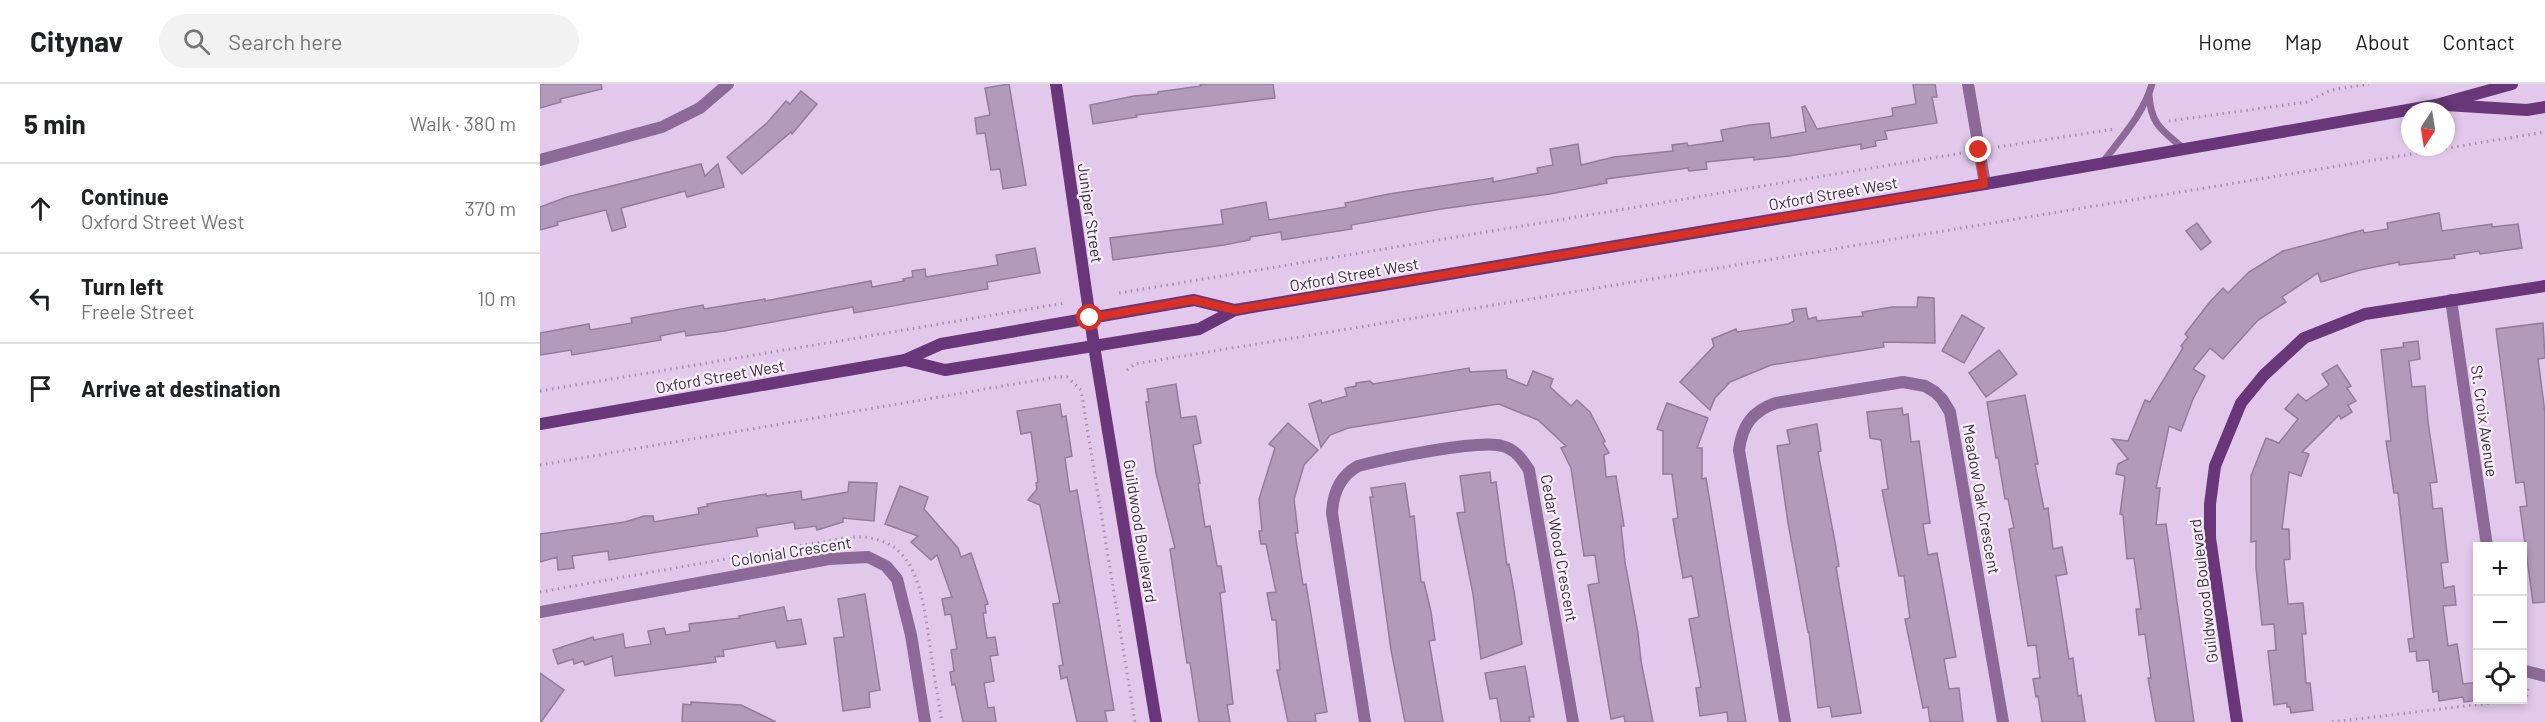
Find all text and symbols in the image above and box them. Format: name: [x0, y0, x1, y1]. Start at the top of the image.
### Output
search box: [159, 14, 579, 68]
text: Citynav: [30, 24, 123, 58]
icon: search: [180, 25, 213, 58]
text: Search here: [228, 28, 343, 54]
text: Home: [2198, 29, 2252, 54]
text: Map: [2285, 29, 2322, 54]
text: About: [2355, 29, 2410, 54]
text: Contact: [2443, 29, 2515, 54]
north arrow: [2401, 102, 2455, 156]
text: 5 min: [24, 108, 86, 139]
text: Walk · 380 m: [410, 111, 516, 135]
route end: [1965, 136, 1991, 162]
street label: Juniper Street: [1075, 162, 1107, 264]
street label: Oxford Street West: [1767, 172, 1899, 214]
text: Continue: [81, 183, 169, 209]
icon: ahead: [24, 192, 57, 225]
text: 370 m: [464, 196, 516, 220]
text: Oxford Street West: [81, 209, 245, 233]
street label: Oxford Street West: [1288, 253, 1420, 295]
text: Turn left: [81, 273, 164, 299]
icon: left: [24, 282, 57, 315]
text: 10 m: [477, 286, 516, 310]
text: Freele Street: [81, 299, 194, 323]
route start: [1076, 304, 1102, 330]
street label: Oxford Street West: [654, 355, 786, 397]
street label: St. Croix Avenue: [2468, 364, 2502, 478]
icon: arrive: [24, 372, 57, 405]
text: Arrive at destination: [81, 375, 280, 401]
street label: Meadow Oak Crescent: [1959, 423, 2005, 575]
street label: Guildwood Boulevard: [1120, 458, 1162, 604]
street label: Cedar Wood Crescent: [1538, 473, 1582, 623]
street label: Guildwood Boulevard: [2185, 518, 2221, 664]
street label: Colonial Crescent: [730, 532, 852, 570]
map controls: [2473, 542, 2527, 704]
button: +: [2473, 542, 2527, 596]
button: −: [2473, 596, 2527, 650]
button: locate: [2473, 650, 2527, 704]

